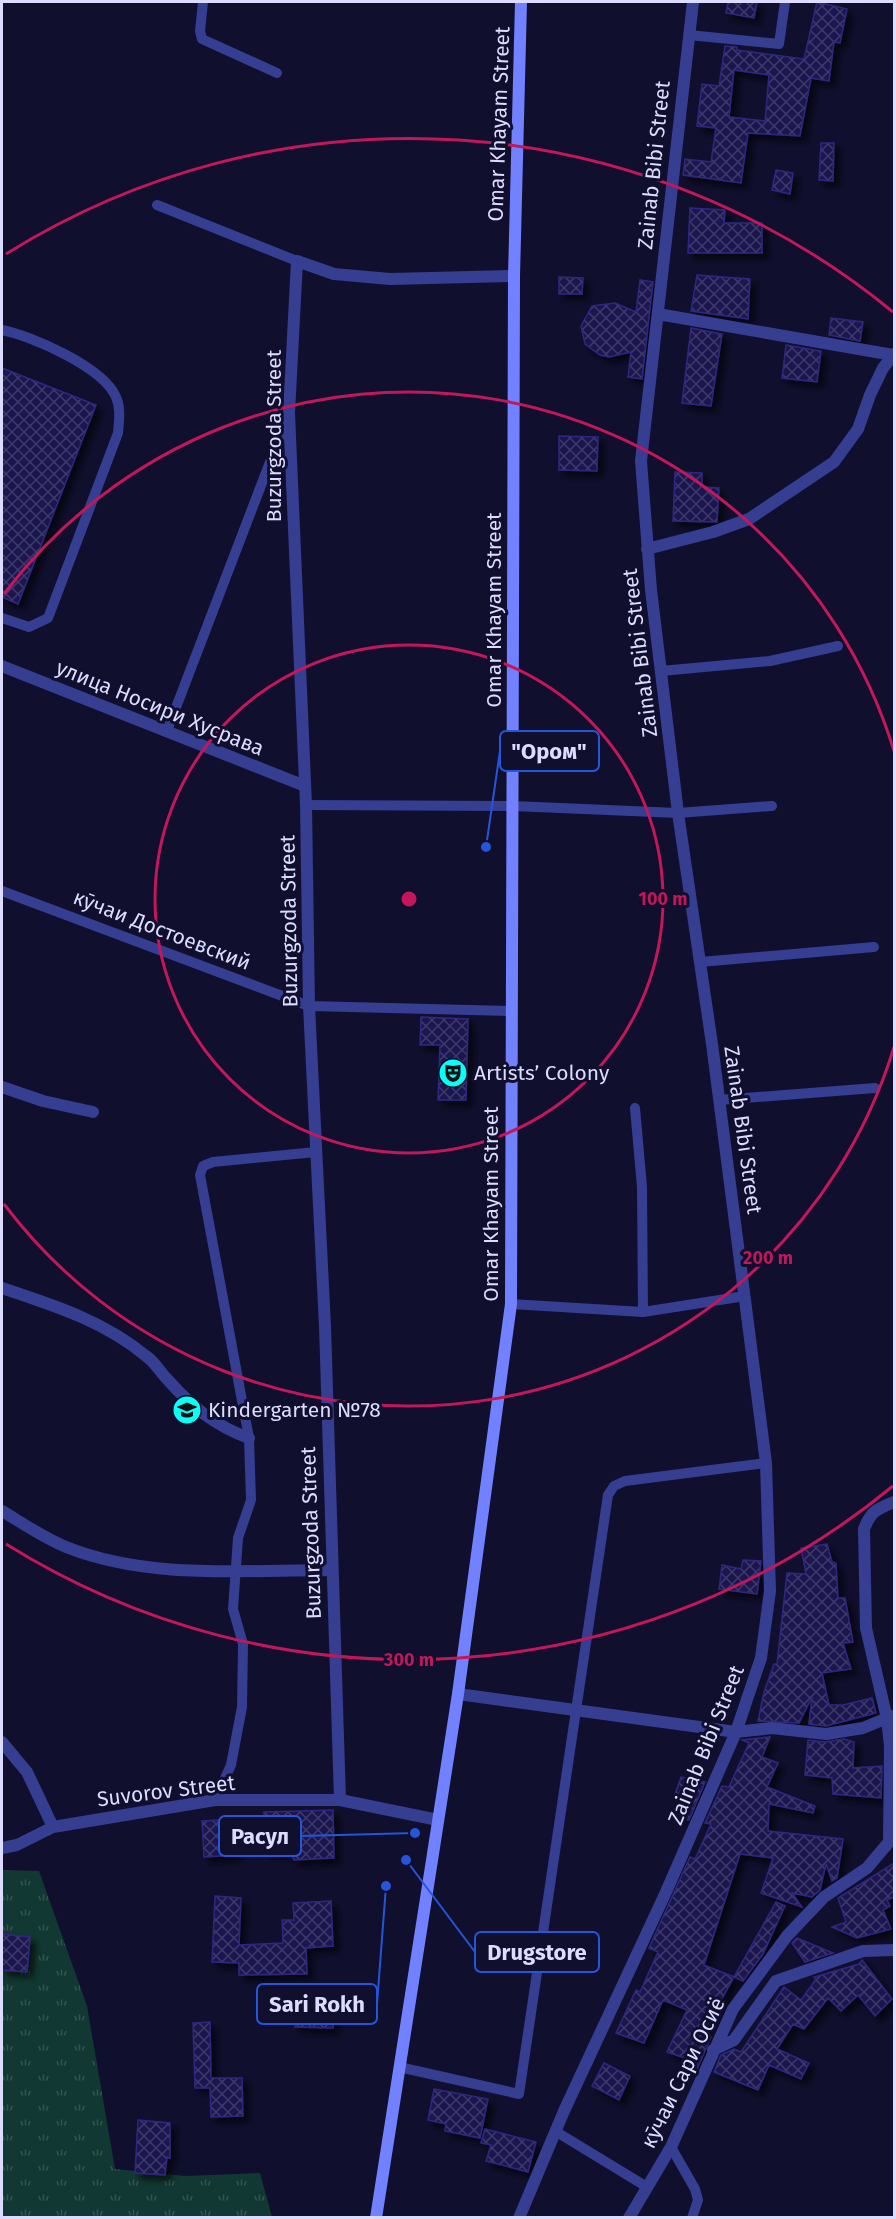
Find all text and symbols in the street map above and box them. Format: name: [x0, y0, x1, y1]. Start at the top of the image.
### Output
street label: Omar Khayam Street: [483, 26, 515, 222]
street label: Zainab Bibi Street: [632, 79, 676, 251]
street label: Buzurgzoda Street: [261, 349, 287, 522]
street label: Omar Khayam Street: [481, 512, 507, 708]
street label: Zainab Bibi Street: [617, 567, 663, 739]
street label: улица Носири Хусрава: [52, 654, 268, 762]
callout: "Oром": [500, 731, 599, 771]
text: "Oром": [511, 738, 587, 765]
street label: Buzurgzoda Street: [274, 834, 304, 1008]
street label: кӯчаи Достоевский: [70, 884, 254, 976]
text: 100 m: [639, 888, 687, 910]
centre of rings: [399, 889, 419, 909]
street label: Zainab Bibi Street: [718, 1044, 768, 1216]
theatre icon: Artists’ Colony: [437, 1057, 469, 1089]
place label: Artists’ Colony: [474, 1060, 610, 1086]
street label: Omar Khayam Street: [478, 1106, 504, 1302]
text: 200 m: [743, 1247, 793, 1269]
school or university icon: Kindergarten №78: [171, 1394, 203, 1426]
place label: Kindergarten №78: [208, 1397, 381, 1423]
street label: Buzurgzoda Street: [295, 1446, 327, 1620]
text: 300 m: [383, 1649, 434, 1671]
street label: Zainab Bibi Street: [662, 1661, 750, 1828]
street label: Suvorov Street: [96, 1770, 237, 1812]
callout: Расул: [219, 1816, 301, 1856]
text: Расул: [231, 1823, 289, 1850]
callout: Drugstore: [475, 1932, 599, 1972]
text: Drugstore: [487, 1939, 587, 1966]
callout: Sari Rokh: [257, 1984, 377, 2024]
text: Sari Rokh: [269, 1991, 365, 2018]
street label: кӯчаи Сари Осиё: [635, 1993, 731, 2153]

